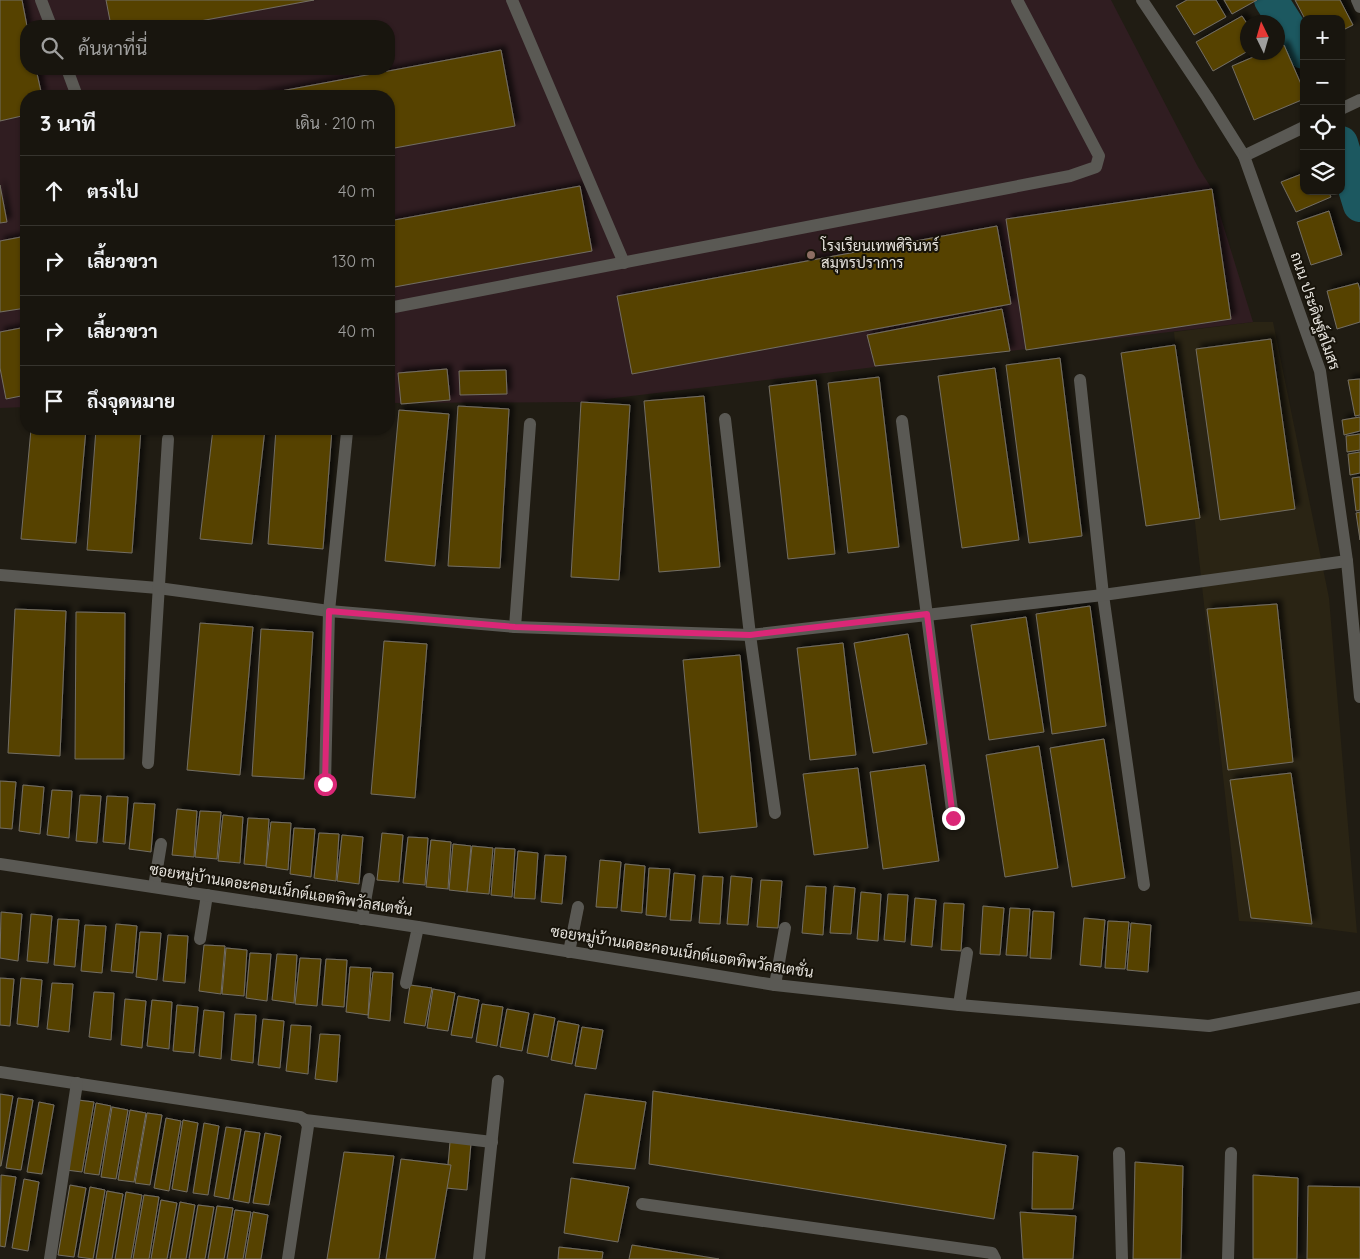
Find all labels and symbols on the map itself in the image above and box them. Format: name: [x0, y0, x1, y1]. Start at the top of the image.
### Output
north arrow: [1240, 15, 1285, 60]
place label: โรงเรียนเทพศิรินทร์ สมุทรปราการ: [820, 236, 939, 274]
marker: โรงเรียนเทพศิรินทร์ สมุทรปราการ: [805, 249, 817, 261]
street label: ถนน ประดิษฐ์สโมสร: [1285, 249, 1345, 373]
route start: [314, 773, 337, 796]
route end: [942, 807, 965, 830]
street label: ซอยหมู่บ้านเดอะคอนเน็กต์แอตทิพวัลสเตชั่น: [148, 855, 415, 921]
street label: ซอยหมู่บ้านเดอะคอนเน็กต์แอตทิพวัลสเตชั่น: [549, 917, 816, 983]

